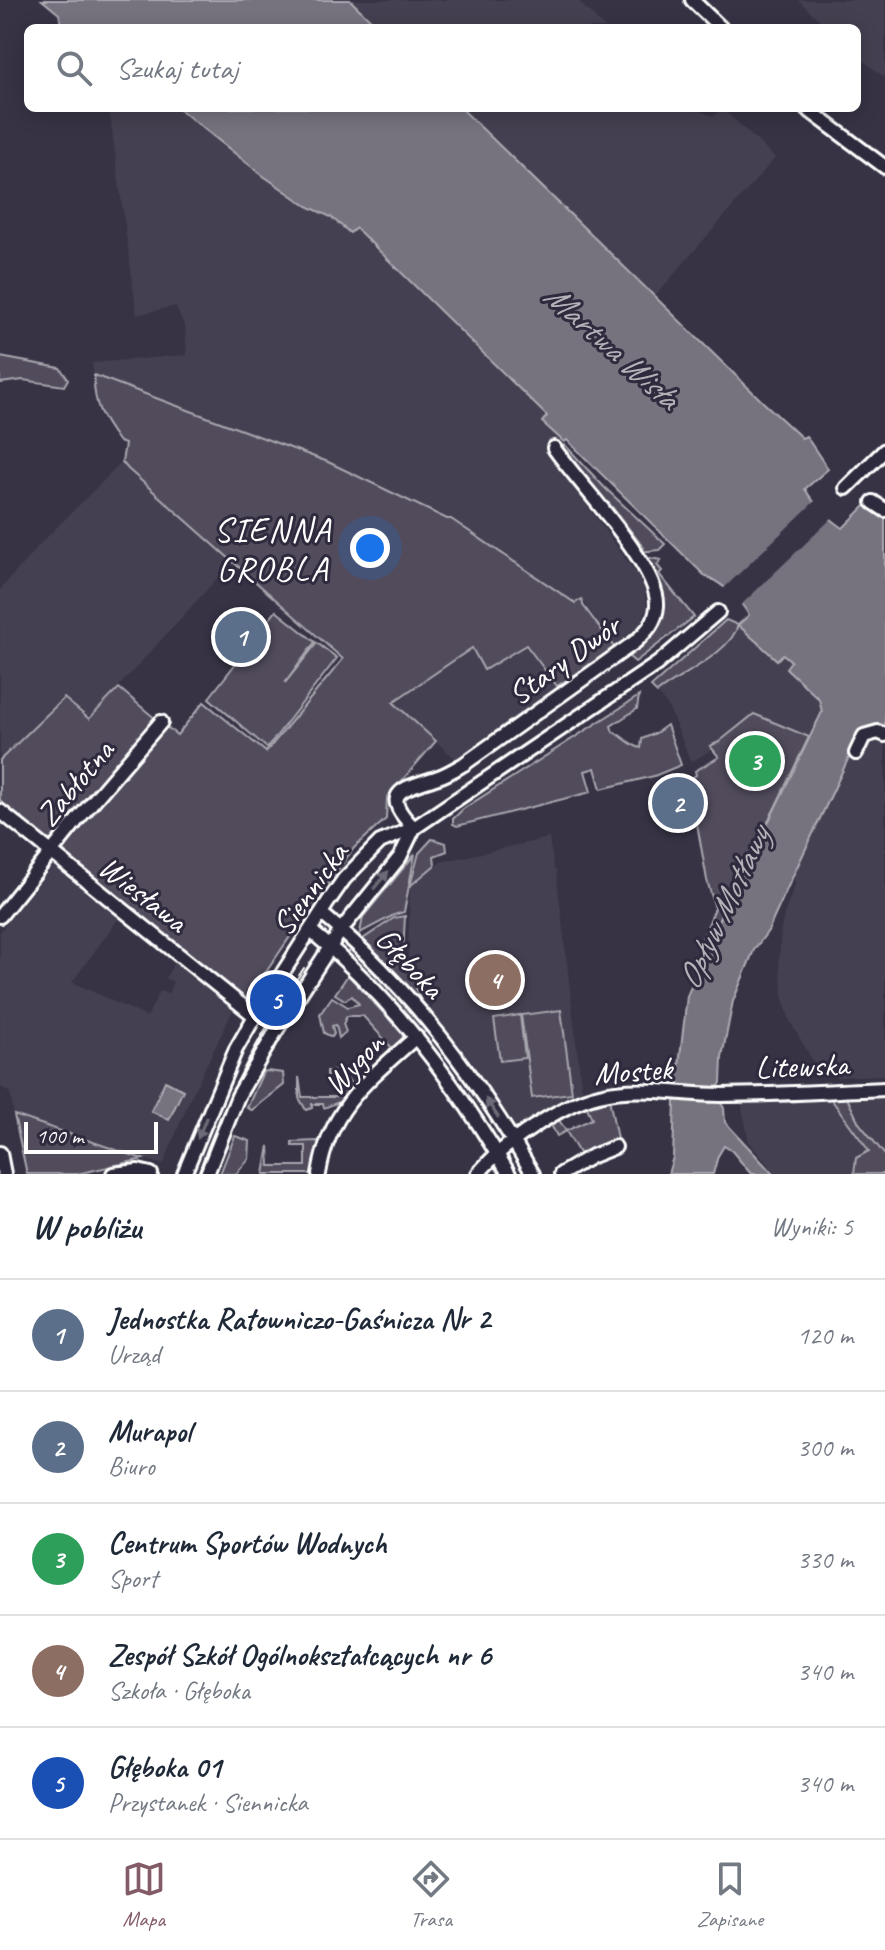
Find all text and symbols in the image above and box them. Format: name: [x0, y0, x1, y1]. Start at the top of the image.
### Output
search box: [24, 24, 861, 112]
icon: search: [52, 46, 96, 90]
text: Szukaj tutaj: [116, 49, 238, 87]
water label: Martwa Wisła: [535, 274, 691, 420]
district label: SIENNA GROBLA: [214, 508, 332, 590]
your location: [350, 528, 390, 568]
street label: Stary Dwór: [500, 604, 631, 714]
pin: 1: [215, 607, 267, 667]
street label: Zabłotna: [27, 730, 124, 835]
pin: 3: [729, 731, 781, 791]
pin: 2: [652, 773, 704, 833]
water label: Opływ Motławy: [667, 815, 782, 996]
street label: Siennicka: [263, 833, 359, 944]
street label: Wiesława: [90, 847, 197, 943]
one-way arrow: [372, 870, 389, 891]
street label: Głęboka: [367, 919, 455, 1009]
pin: 4: [469, 950, 521, 1010]
pin: 5: [250, 970, 302, 1030]
street label: Wygon: [315, 1023, 395, 1104]
street label: Litewska: [755, 1044, 852, 1088]
street label: Mostek: [593, 1048, 676, 1094]
one-way arrow: [485, 1097, 500, 1118]
one-way arrow: [195, 1116, 208, 1140]
scale bar: [24, 1118, 158, 1154]
text: 100 m: [36, 1122, 83, 1150]
text: W pobliżu: [32, 1205, 141, 1248]
text: Wyniki: 5: [771, 1210, 853, 1243]
text: Jednostka Ratowniczo-Gaśnicza Nr 2: [108, 1300, 490, 1338]
text: 1: [52, 1319, 64, 1352]
text: 120 m: [797, 1319, 853, 1352]
text: Urząd: [108, 1338, 160, 1371]
text: Murapol: [108, 1412, 191, 1450]
text: 2: [52, 1431, 64, 1464]
text: 300 m: [797, 1431, 853, 1464]
text: Biuro: [108, 1450, 155, 1483]
text: Centrum Sportów Wodnych: [108, 1524, 387, 1562]
text: 3: [52, 1543, 64, 1576]
text: 330 m: [797, 1543, 853, 1576]
text: Sport: [108, 1562, 158, 1595]
text: Zespół Szkół Ogólnokształcących nr 6: [108, 1636, 491, 1674]
text: 4: [52, 1655, 64, 1688]
text: 340 m: [797, 1655, 853, 1688]
text: Szkoła · Głęboka: [108, 1674, 250, 1707]
text: Głęboka 01: [108, 1748, 221, 1786]
text: 5: [52, 1767, 64, 1800]
text: 340 m: [797, 1767, 853, 1800]
text: Przystanek · Siennicka: [108, 1786, 308, 1819]
tab: Mapa: [122, 1857, 166, 1933]
tab: Trasa: [409, 1857, 453, 1933]
tab: Zapisane: [697, 1857, 763, 1933]

